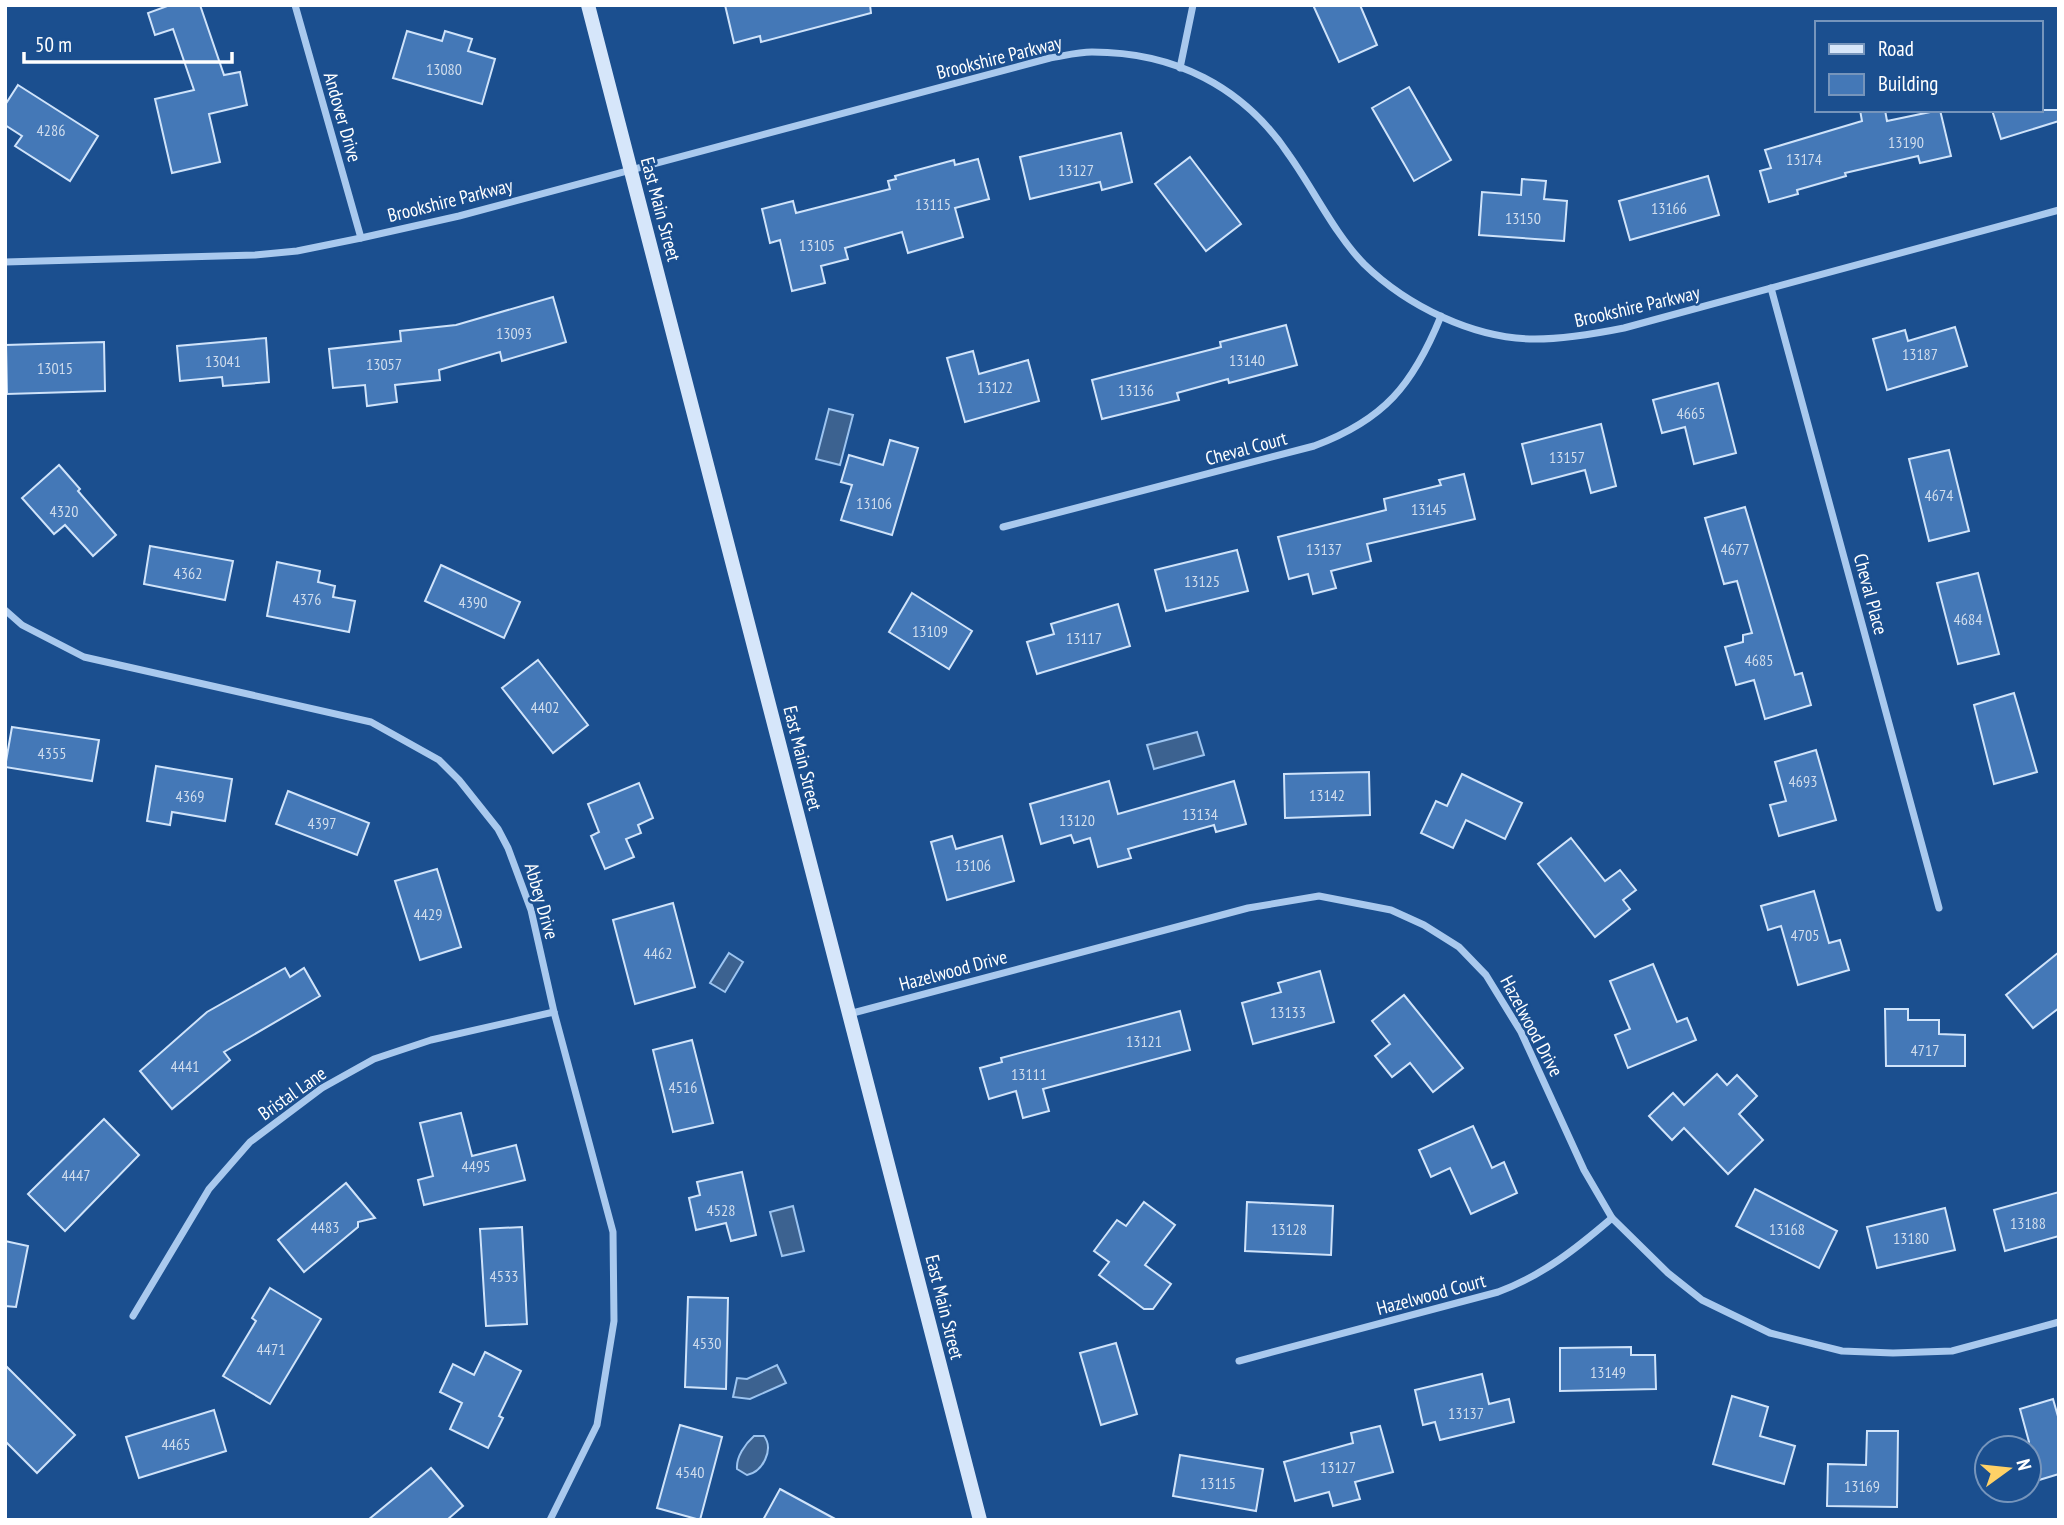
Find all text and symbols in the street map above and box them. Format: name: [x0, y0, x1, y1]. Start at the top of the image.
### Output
scale bar: [24, 21, 233, 65]
legend: [1815, 21, 2043, 112]
street label: Brookshire Parkway: [934, 30, 1065, 84]
text: 50 m: [35, 31, 72, 58]
text: Road: [1878, 35, 1914, 62]
house number: 13080: [426, 59, 462, 79]
street label: Andover Drive: [319, 69, 367, 165]
text: Building: [1878, 70, 1938, 97]
house number: 4286: [37, 120, 65, 140]
house number: 13190: [1888, 132, 1924, 152]
house number: 13174: [1786, 149, 1822, 169]
street label: East Main Street: [636, 154, 687, 265]
house number: 13127: [1058, 160, 1094, 180]
street label: Brookshire Parkway: [385, 173, 516, 227]
house number: 13115: [915, 194, 951, 214]
house number: 13166: [1651, 198, 1687, 218]
house number: 13150: [1505, 208, 1541, 228]
house number: 13105: [799, 235, 835, 255]
street label: Brookshire Parkway: [1572, 280, 1703, 332]
house number: 13093: [496, 323, 532, 343]
house number: 13187: [1902, 344, 1938, 364]
house number: 13140: [1229, 350, 1265, 370]
house number: 13041: [205, 351, 241, 371]
house number: 13057: [366, 354, 402, 374]
house number: 13015: [37, 358, 73, 378]
house number: 13122: [977, 377, 1013, 397]
house number: 13136: [1118, 380, 1154, 400]
house number: 4665: [1677, 403, 1705, 423]
street label: Cheval Court: [1203, 425, 1290, 470]
house number: 13157: [1549, 447, 1585, 467]
house number: 4674: [1925, 485, 1953, 505]
house number: 13106: [856, 493, 892, 513]
house number: 13145: [1411, 499, 1447, 519]
house number: 4320: [50, 501, 78, 521]
house number: 13137: [1306, 539, 1342, 559]
house number: 4677: [1721, 539, 1749, 559]
street label: Cheval Place: [1849, 551, 1893, 637]
house number: 4362: [174, 563, 202, 583]
house number: 13125: [1184, 571, 1220, 591]
house number: 4376: [293, 589, 321, 609]
house number: 4390: [459, 592, 487, 612]
house number: 4684: [1954, 609, 1982, 629]
house number: 13109: [912, 621, 948, 641]
house number: 13117: [1066, 628, 1102, 648]
house number: 4685: [1745, 650, 1773, 670]
house number: 4402: [531, 697, 559, 717]
street label: East Main Street: [778, 703, 828, 814]
house number: 4355: [38, 743, 66, 763]
house number: 4693: [1789, 771, 1817, 791]
house number: 13142: [1309, 785, 1345, 805]
house number: 4369: [176, 786, 204, 806]
house number: 13134: [1182, 804, 1218, 824]
house number: 13120: [1059, 810, 1095, 830]
house number: 4397: [308, 813, 336, 833]
house number: 13106: [955, 855, 991, 875]
street label: Abbey Drive: [520, 860, 564, 942]
house number: 4429: [414, 904, 442, 924]
house number: 4705: [1791, 925, 1819, 945]
house number: 4462: [644, 943, 672, 963]
street label: Hazelwood Drive: [896, 944, 1010, 996]
street label: Hazelwood Drive: [1495, 971, 1569, 1081]
house number: 13133: [1270, 1002, 1306, 1022]
house number: 13121: [1126, 1031, 1162, 1051]
house number: 4717: [1911, 1040, 1939, 1060]
house number: 4441: [171, 1056, 199, 1076]
street label: Bristal Lane: [253, 1061, 331, 1125]
house number: 13111: [1011, 1064, 1047, 1084]
house number: 4516: [669, 1077, 697, 1097]
house number: 4495: [462, 1156, 490, 1176]
house number: 4447: [62, 1165, 90, 1185]
house number: 4528: [707, 1200, 735, 1220]
house number: 13188: [2010, 1213, 2046, 1233]
house number: 4483: [311, 1217, 339, 1237]
house number: 13128: [1271, 1219, 1307, 1239]
house number: 13168: [1769, 1219, 1805, 1239]
house number: 13180: [1893, 1228, 1929, 1248]
street label: East Main Street: [920, 1252, 970, 1363]
house number: 4533: [490, 1266, 518, 1286]
street label: Hazelwood Court: [1374, 1268, 1489, 1320]
house number: 4530: [693, 1333, 721, 1353]
house number: 4471: [257, 1339, 285, 1359]
house number: 13149: [1590, 1362, 1626, 1382]
house number: 13137: [1448, 1403, 1484, 1423]
house number: 4465: [162, 1434, 190, 1454]
north arrow: [1973, 1434, 2043, 1504]
house number: 13127: [1320, 1457, 1356, 1477]
text: N: [2012, 1457, 2037, 1473]
house number: 4540: [676, 1462, 704, 1482]
house number: 13115: [1200, 1473, 1236, 1493]
house number: 13169: [1844, 1476, 1880, 1496]

